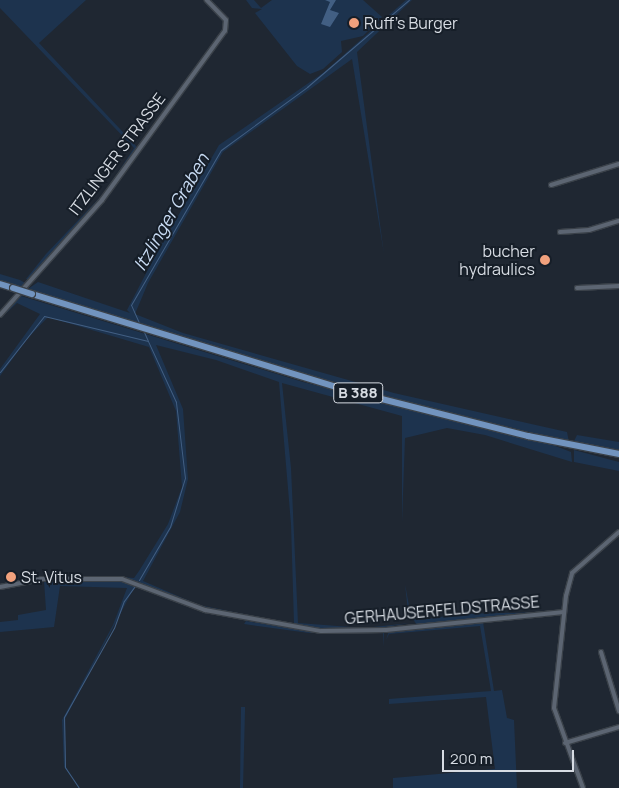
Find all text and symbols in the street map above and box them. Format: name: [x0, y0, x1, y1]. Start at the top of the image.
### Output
place label: Ruff's Burger: [364, 13, 458, 33]
marker: Ruff's Burger: [348, 17, 360, 29]
street label: ITZLINGER STRASSE: [65, 89, 169, 219]
water label: Itzlinger Graben: [129, 150, 213, 274]
place label: bucher hydraulics: [459, 241, 535, 279]
marker: bucher hydraulics: [539, 254, 551, 266]
road number: B 388: [333, 380, 383, 406]
place label: St. Vitus: [21, 567, 82, 587]
marker: St. Vitus: [5, 571, 17, 583]
street label: GERHAUSERFELDSTRASSE: [344, 592, 540, 628]
scale bar: [444, 740, 576, 772]
text: 200 m: [450, 748, 493, 769]

